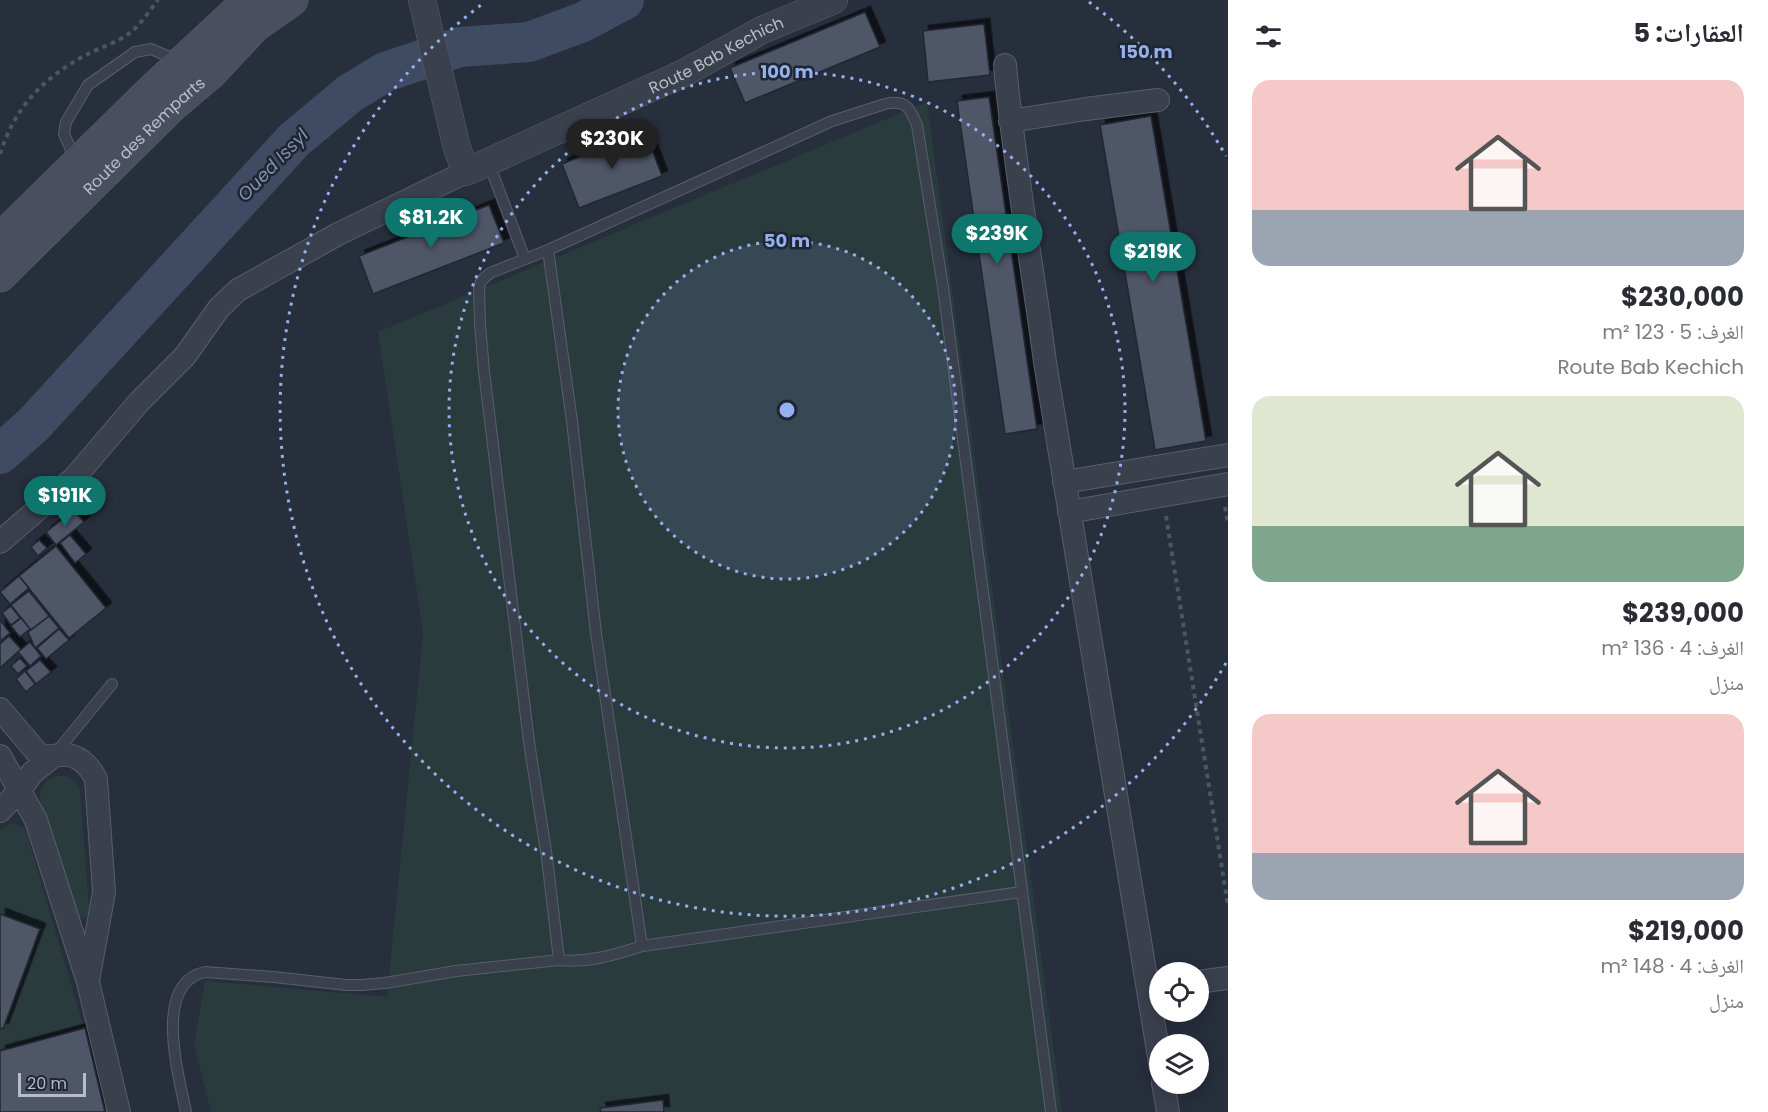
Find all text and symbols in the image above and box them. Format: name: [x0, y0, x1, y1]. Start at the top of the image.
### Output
street label: Route Bab Kechich: [645, 11, 787, 100]
text: العقارات: 5: [1633, 15, 1744, 51]
icon: filters: [1252, 20, 1285, 53]
text: 150 m: [1119, 39, 1173, 64]
text: 100 m: [760, 59, 814, 84]
street label: Route des Remparts: [78, 72, 210, 200]
pin: $230K: [570, 119, 654, 170]
icon: home: [1444, 119, 1552, 227]
water label: Oued Issyl: [232, 122, 314, 206]
text: $230K: [580, 124, 644, 152]
pin: $81.2K: [382, 198, 480, 249]
text: $81.2K: [399, 203, 463, 231]
pin: $239K: [955, 214, 1039, 265]
text: $239K: [966, 219, 1028, 247]
text: 50 m: [764, 228, 810, 253]
pin: $219K: [1111, 232, 1195, 283]
text: $219K: [1124, 237, 1182, 265]
text: $230,000: [1621, 279, 1744, 315]
text: الغرف: 5 · 123 m²: [1602, 318, 1744, 346]
text: Route Bab Kechich: [1557, 353, 1744, 381]
centre of rings: [777, 400, 797, 420]
icon: home: [1444, 435, 1552, 543]
pin: $191K: [23, 476, 107, 527]
text: $191K: [38, 481, 92, 509]
text: $239,000: [1622, 595, 1744, 631]
text: الغرف: 4 · 136 m²: [1601, 634, 1744, 662]
text: منزل: [1709, 669, 1744, 697]
icon: home: [1444, 753, 1552, 861]
text: $219,000: [1628, 913, 1744, 949]
text: الغرف: 4 · 148 m²: [1600, 952, 1744, 980]
map controls: [1149, 962, 1209, 1094]
button: locate: [1149, 962, 1209, 1022]
text: منزل: [1709, 987, 1744, 1015]
button: layers: [1149, 1034, 1209, 1094]
scale bar: [18, 1070, 86, 1098]
text: 20 m: [27, 1072, 67, 1095]

